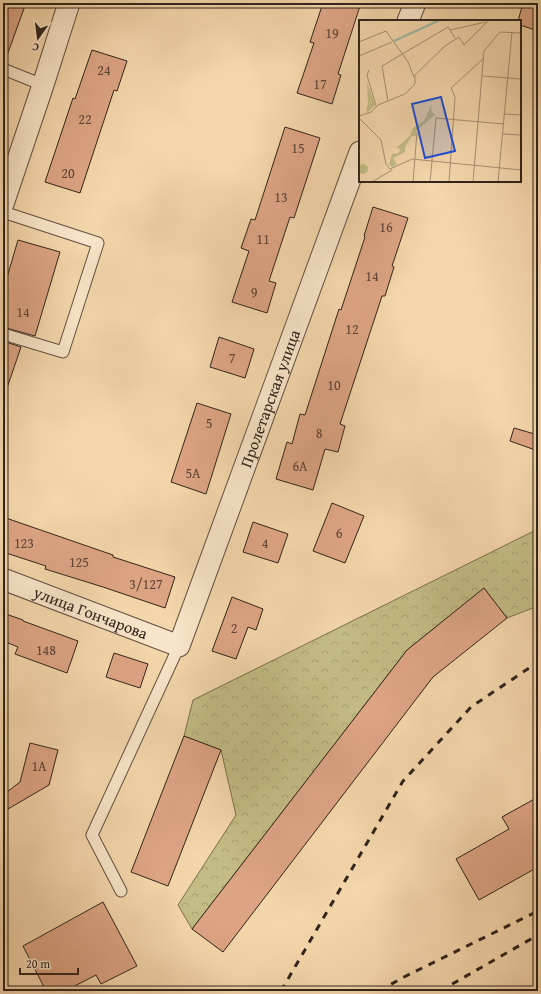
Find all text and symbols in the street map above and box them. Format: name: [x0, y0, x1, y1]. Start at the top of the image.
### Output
north arrow: [18, 18, 58, 58]
inset map: [359, 20, 521, 182]
house number: 19: [325, 23, 339, 43]
text: С: [31, 39, 41, 56]
house number: 24: [97, 60, 111, 80]
house number: 17: [313, 74, 327, 94]
house number: 22: [78, 109, 92, 129]
house number: 15: [291, 138, 305, 158]
house number: 20: [61, 163, 75, 183]
house number: 13: [274, 187, 288, 207]
house number: 16: [379, 217, 393, 237]
house number: 11: [256, 229, 270, 249]
house number: 14: [365, 266, 379, 286]
house number: 9: [251, 282, 258, 302]
house number: 14: [16, 302, 30, 322]
house number: 12: [345, 319, 359, 339]
street label: Пролетарская улица: [233, 326, 306, 471]
house number: 7: [229, 348, 236, 368]
house number: 10: [327, 375, 341, 395]
house number: 5: [206, 413, 212, 433]
house number: 8: [316, 423, 323, 443]
house number: 6А: [292, 456, 308, 476]
house number: 5А: [185, 463, 201, 483]
house number: 6: [336, 523, 343, 543]
house number: 123: [14, 533, 34, 553]
house number: 4: [262, 533, 269, 553]
house number: 125: [69, 552, 89, 572]
house number: 3/127: [129, 574, 163, 594]
street label: улица Гончарова: [29, 579, 152, 645]
house number: 2: [231, 618, 237, 638]
house number: 148: [36, 640, 56, 660]
house number: 1А: [31, 756, 47, 776]
scale bar: [20, 950, 78, 976]
text: 20 m: [26, 955, 50, 972]

